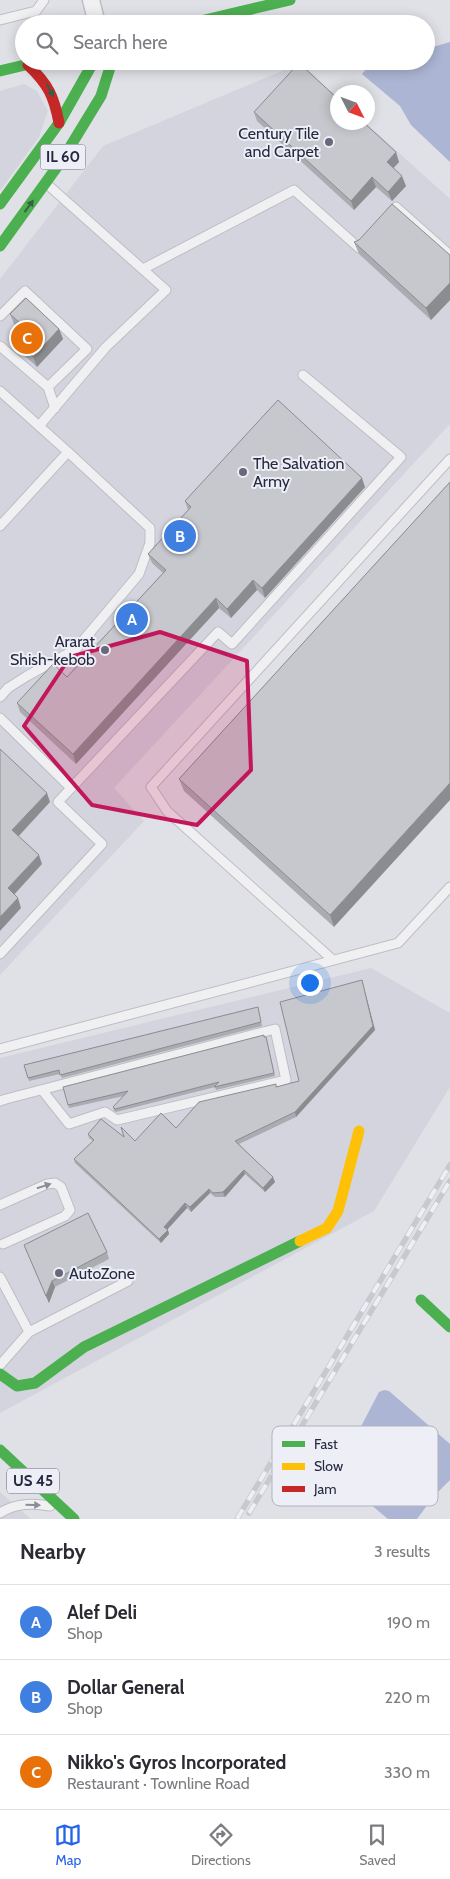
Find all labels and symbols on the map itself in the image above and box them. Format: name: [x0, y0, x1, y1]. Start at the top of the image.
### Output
one-way arrow: [46, 83, 54, 98]
north arrow: [330, 85, 375, 130]
place label: Century Tile and Carpet: [238, 124, 320, 161]
marker: Century Tile and Carpet: [323, 136, 335, 148]
road number: IL 60: [40, 144, 86, 170]
one-way arrow: [23, 200, 34, 213]
pin: C: [11, 319, 43, 357]
place label: The Salvation Army: [253, 454, 344, 491]
marker: The Salvation Army: [237, 466, 249, 478]
pin: B: [164, 517, 196, 555]
pin: A: [116, 600, 148, 638]
place label: Ararat Shish-kebob: [10, 632, 96, 669]
marker: Ararat Shish-kebob: [99, 644, 111, 656]
your location: [297, 970, 323, 996]
one-way arrow: [37, 1182, 52, 1189]
place label: AutoZone: [69, 1264, 135, 1283]
marker: AutoZone: [53, 1267, 65, 1279]
legend: [272, 1426, 438, 1506]
text: Fast: [314, 1435, 338, 1453]
text: Slow: [314, 1457, 343, 1475]
road number: US 45: [7, 1468, 59, 1494]
text: Jam: [313, 1480, 336, 1498]
one-way arrow: [25, 1501, 41, 1509]

